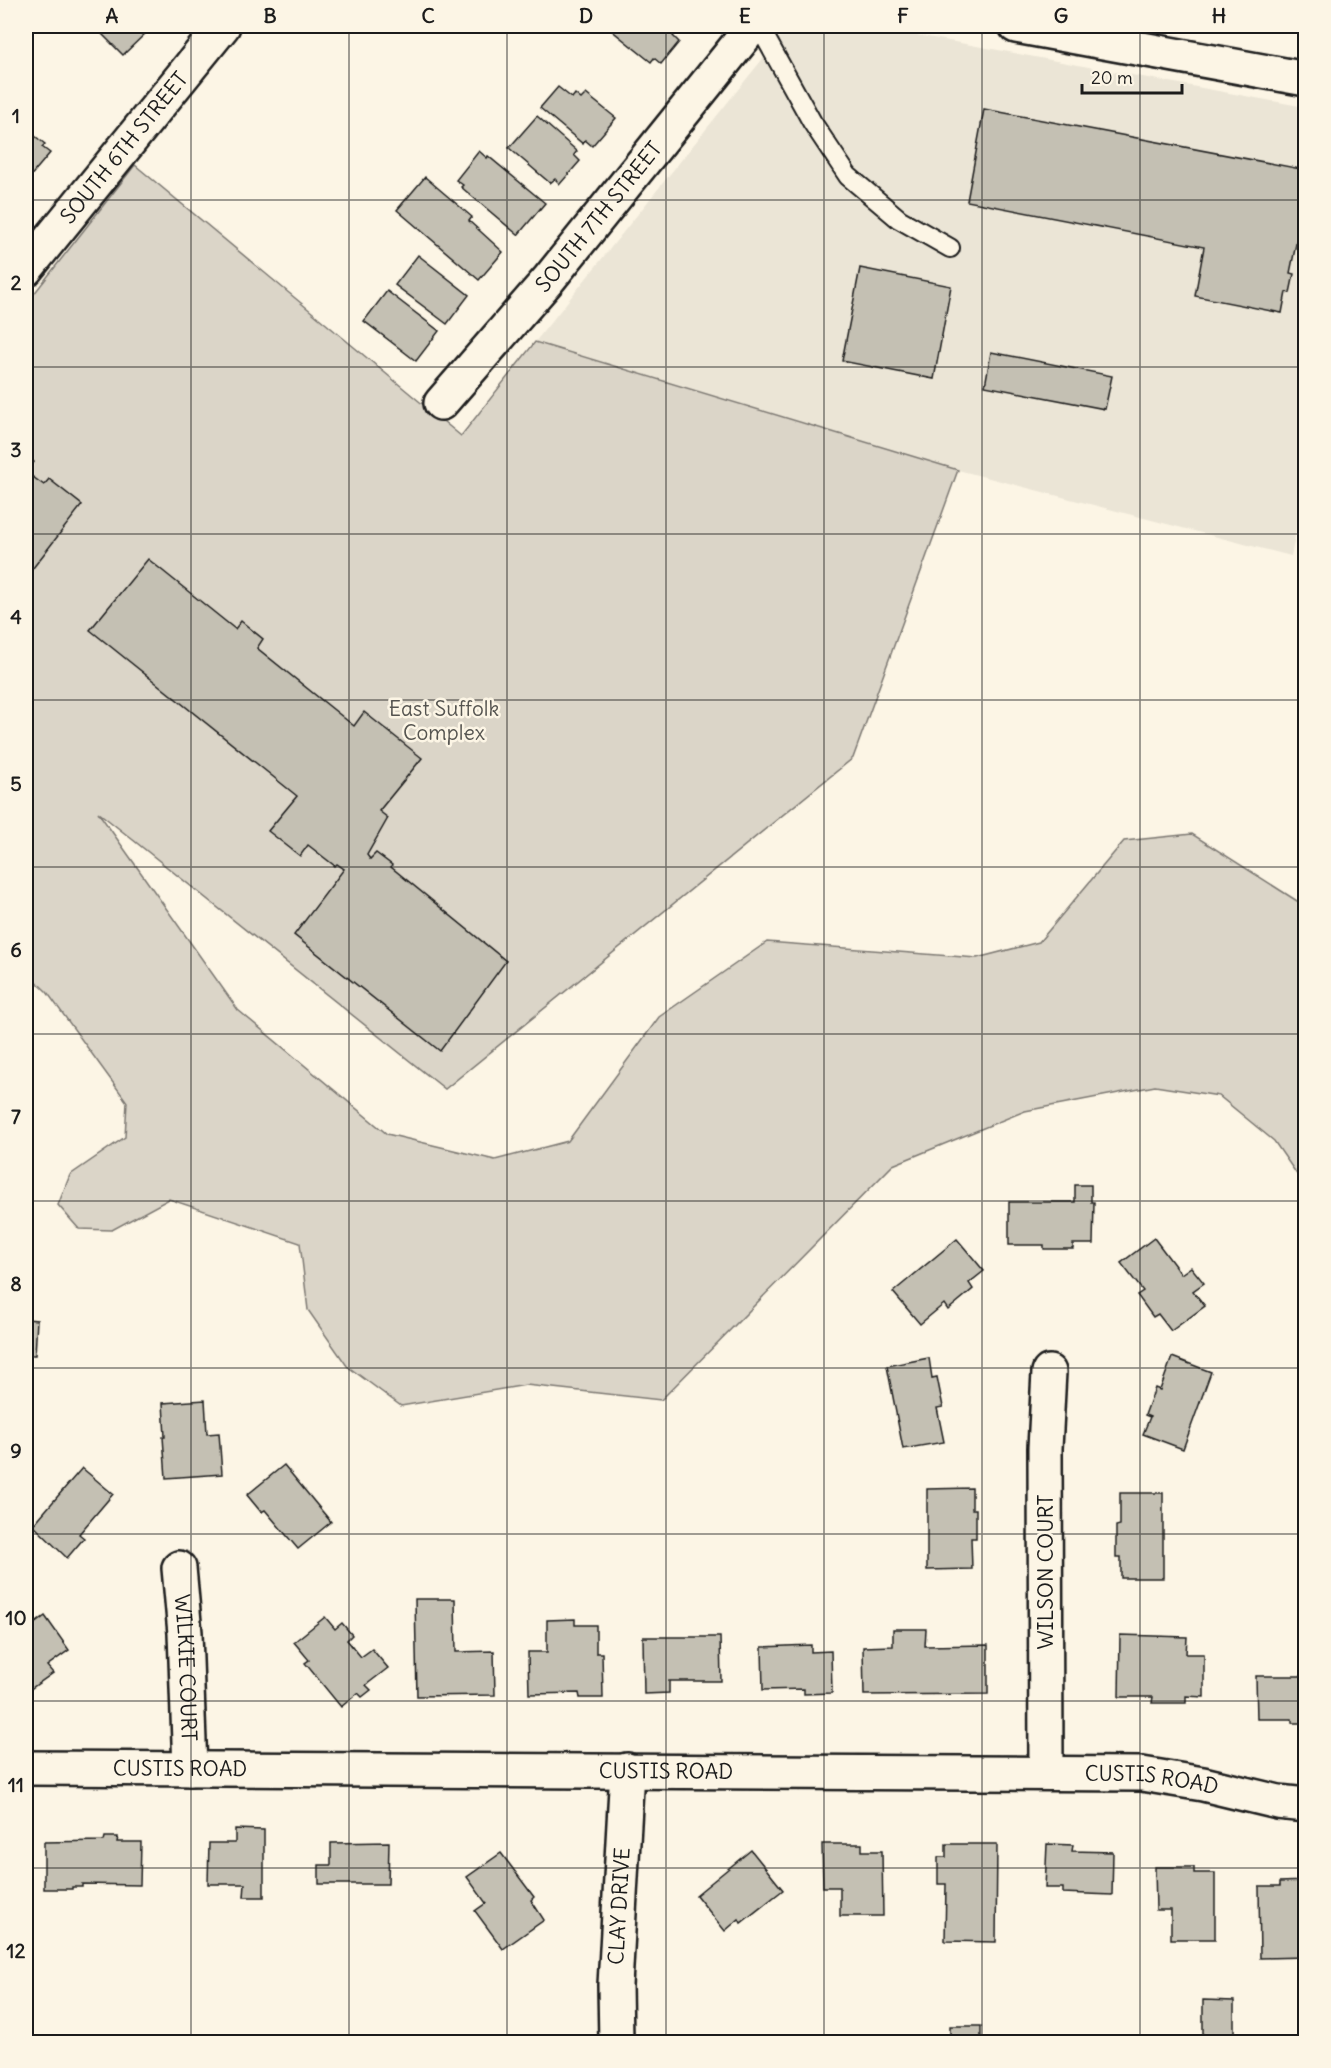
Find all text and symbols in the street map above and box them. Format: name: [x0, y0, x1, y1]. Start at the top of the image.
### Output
text: A: [106, 3, 119, 28]
text: B: [263, 3, 277, 28]
text: C: [421, 3, 435, 28]
text: D: [579, 3, 593, 28]
text: E: [739, 3, 751, 28]
text: F: [897, 3, 909, 28]
text: G: [1054, 3, 1068, 28]
text: H: [1212, 3, 1226, 28]
scale bar: [1082, 57, 1182, 95]
street label: SOUTH 6TH STREET: [54, 66, 194, 229]
text: 20 m: [1091, 66, 1133, 89]
text: 1: [12, 103, 20, 128]
street label: SOUTH 7TH STREET: [530, 136, 668, 298]
text: 2: [11, 270, 22, 295]
text: 3: [10, 437, 22, 462]
text: 4: [10, 604, 22, 629]
park label: East Suffolk Complex: [389, 695, 499, 746]
text: 5: [10, 771, 22, 796]
text: 6: [10, 937, 22, 962]
text: 7: [11, 1104, 21, 1129]
text: 8: [10, 1271, 22, 1296]
text: 9: [10, 1438, 22, 1463]
street label: WILSON COURT: [1032, 1494, 1059, 1650]
street label: WILKIE COURT: [168, 1593, 203, 1742]
text: 10: [5, 1605, 27, 1630]
street label: CUSTIS ROAD: [113, 1754, 247, 1782]
street label: CUSTIS ROAD: [599, 1757, 733, 1785]
street label: CUSTIS ROAD: [1085, 1760, 1221, 1800]
text: 11: [8, 1772, 24, 1797]
street label: CLAY DRIVE: [602, 1847, 636, 1965]
text: 12: [7, 1938, 25, 1963]

